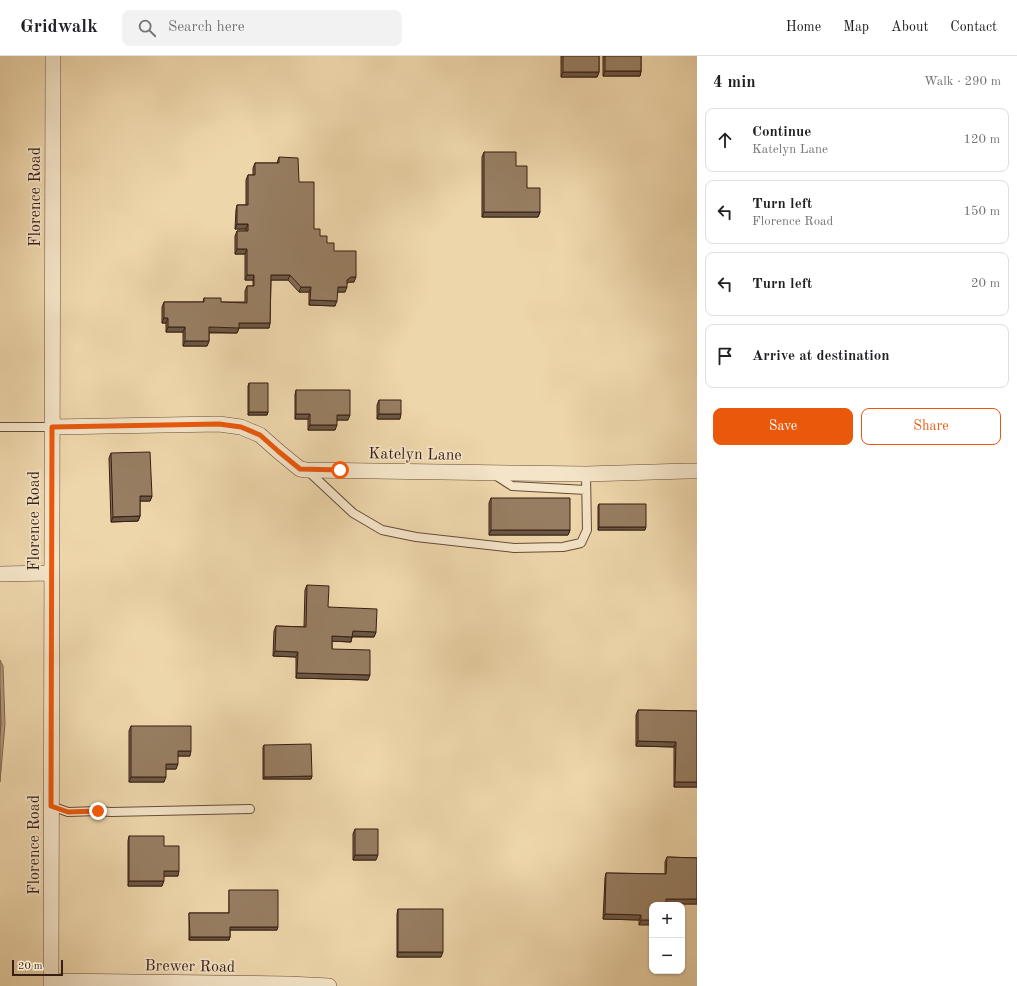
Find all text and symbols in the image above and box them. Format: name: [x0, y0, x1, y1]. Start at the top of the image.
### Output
search box: [122, 10, 402, 46]
icon: search: [136, 17, 158, 39]
text: Gridwalk: [20, 18, 98, 37]
text: Search here: [168, 20, 245, 35]
text: Home: [786, 20, 821, 34]
text: Map: [843, 20, 869, 34]
text: About: [891, 20, 928, 34]
text: Contact: [950, 20, 997, 34]
text: 4 min: [713, 74, 756, 91]
text: Walk · 290 m: [924, 75, 1001, 88]
text: Continue: [752, 125, 811, 140]
icon: ahead: [714, 129, 736, 151]
text: 120 m: [963, 133, 1000, 146]
text: Katelyn Lane: [752, 143, 828, 156]
street label: Florence Road: [28, 147, 44, 247]
text: Turn left: [752, 197, 812, 212]
icon: left: [714, 201, 736, 223]
text: 150 m: [963, 205, 1000, 218]
text: Florence Road: [752, 215, 833, 228]
icon: left: [714, 273, 736, 295]
text: Turn left: [752, 277, 812, 292]
text: 20 m: [971, 277, 1000, 290]
icon: arrive: [714, 345, 736, 367]
text: Arrive at destination: [752, 349, 890, 364]
button: Save: [713, 408, 853, 445]
button: Share: [861, 408, 1001, 445]
street label: Katelyn Lane: [368, 446, 462, 464]
route start: [331, 461, 349, 479]
street label: Florence Road: [27, 471, 43, 571]
street label: Florence Road: [27, 795, 43, 895]
route end: [89, 802, 107, 820]
map controls: [649, 902, 685, 974]
button: +: [649, 902, 685, 938]
button: −: [649, 938, 685, 974]
scale bar: [12, 958, 63, 977]
street label: Brewer Road: [145, 958, 235, 976]
text: 20 m: [18, 961, 43, 972]

